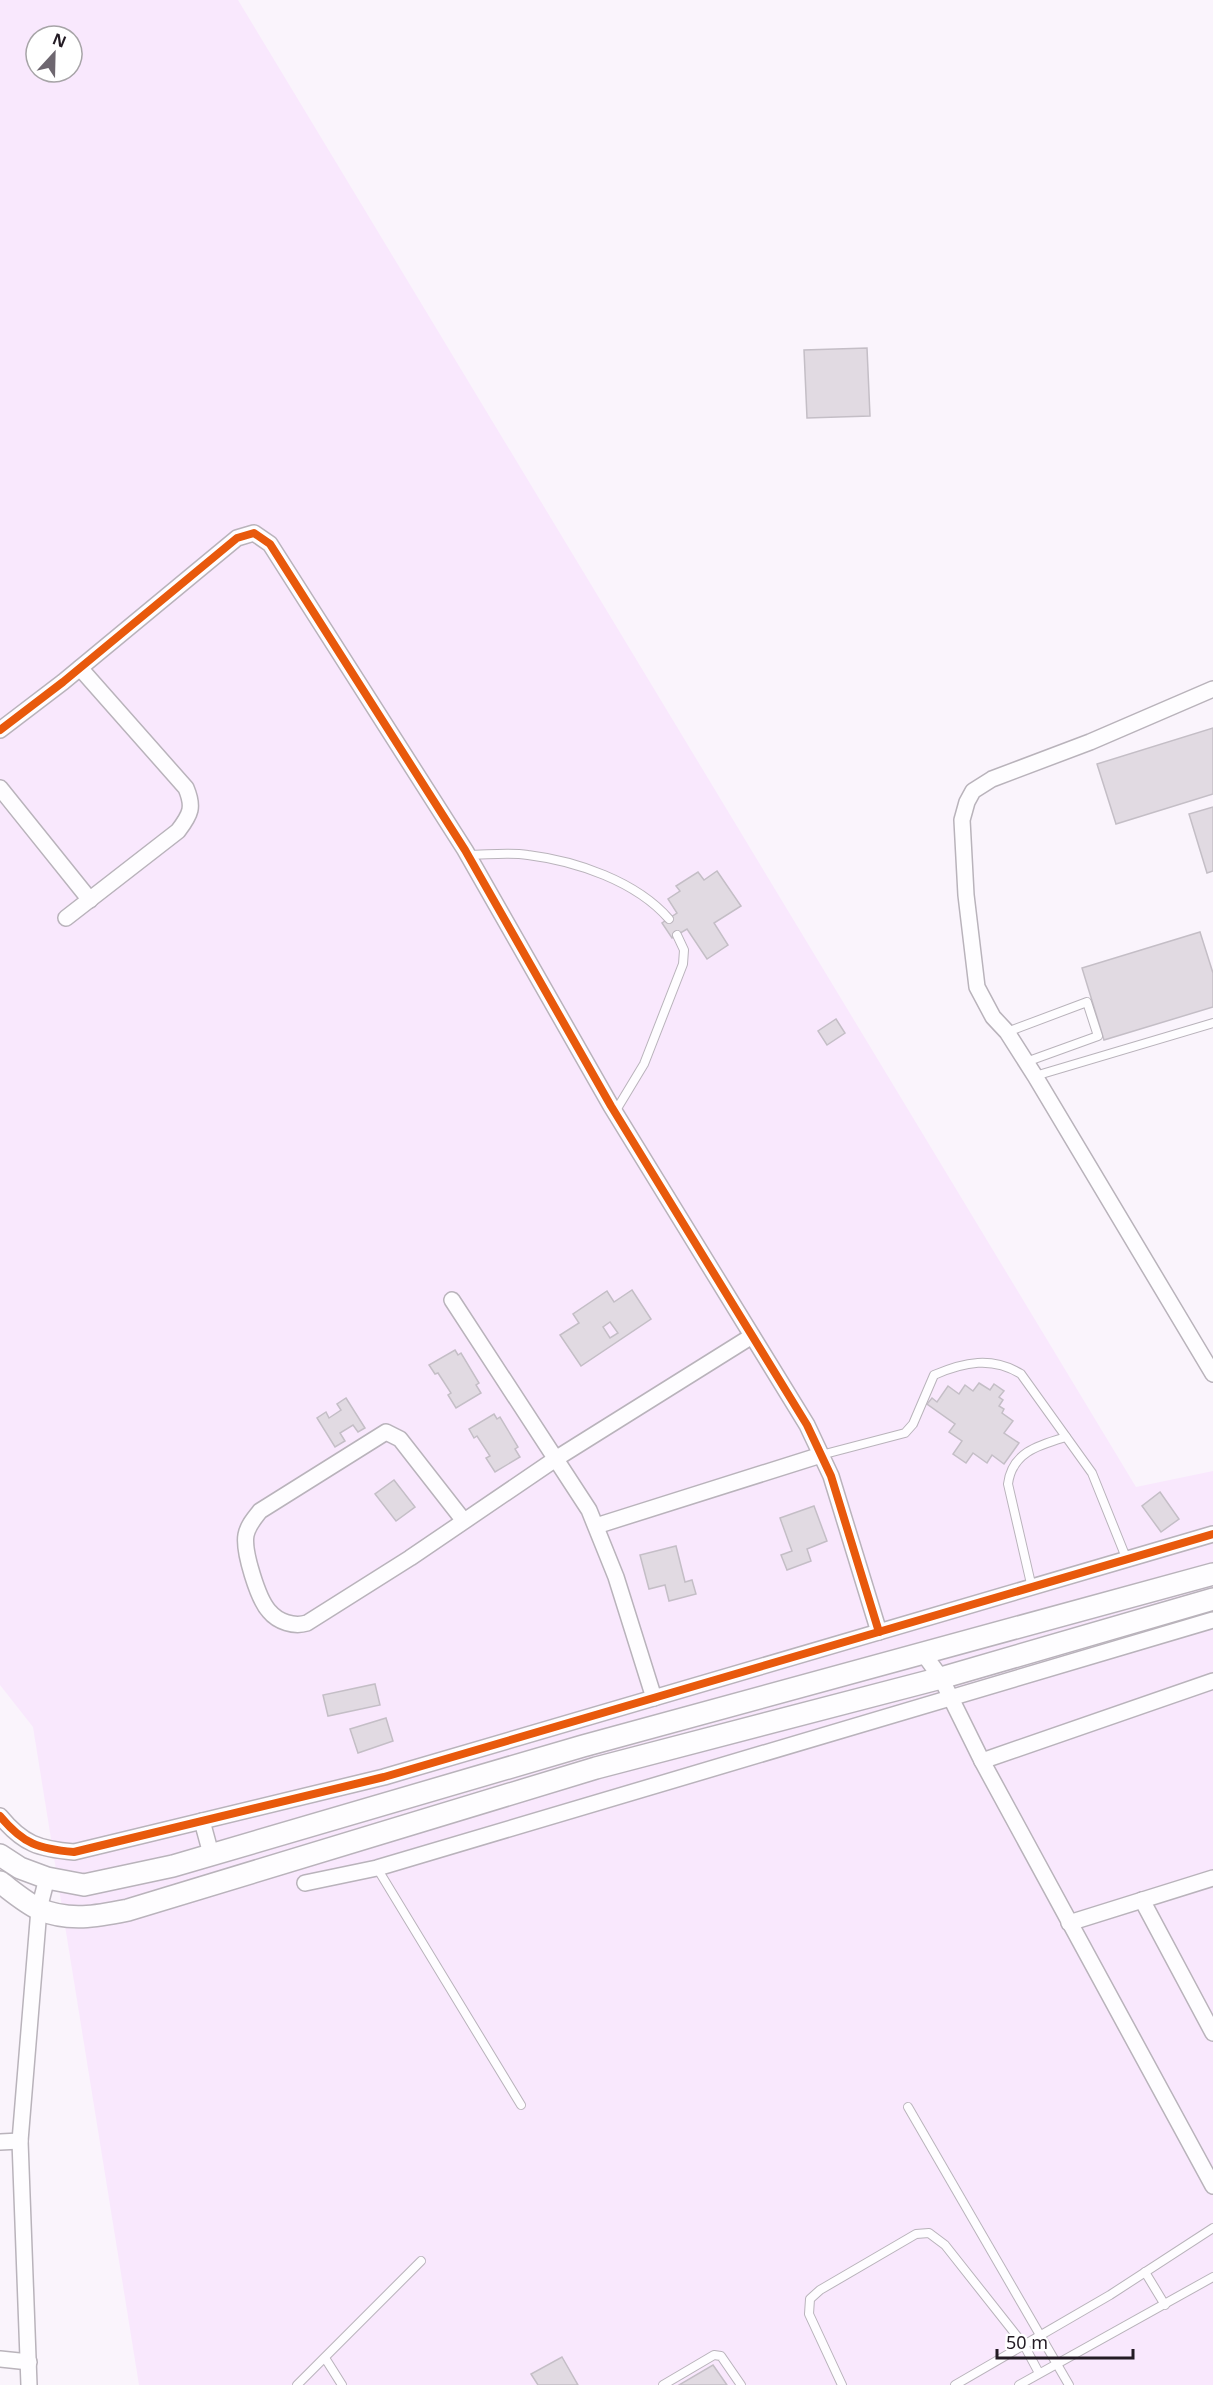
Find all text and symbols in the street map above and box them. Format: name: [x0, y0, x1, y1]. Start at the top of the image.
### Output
north arrow: [24, 24, 84, 84]
text: N: [49, 27, 70, 53]
scale bar: [997, 2322, 1134, 2360]
text: 50 m: [1006, 2330, 1048, 2354]

